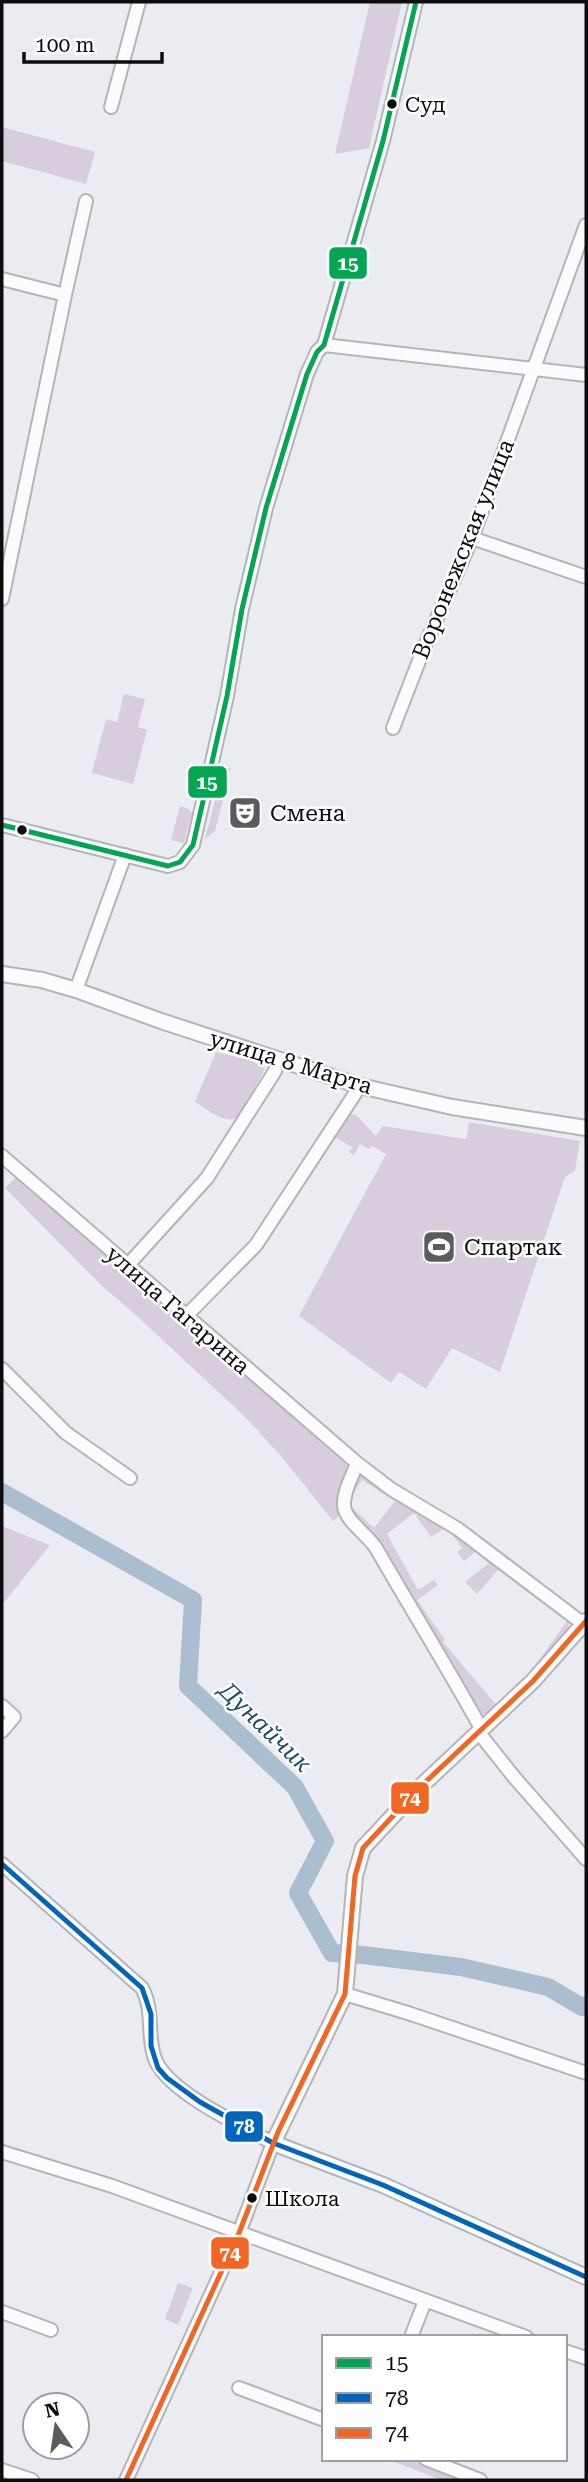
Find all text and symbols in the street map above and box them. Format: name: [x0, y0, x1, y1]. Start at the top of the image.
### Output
scale bar: [24, 21, 163, 65]
text: 100 m: [35, 33, 95, 57]
place label: Суд: [405, 93, 446, 117]
marker: Суд: [385, 97, 399, 111]
line badge: 15: [328, 246, 368, 280]
text: 15: [337, 252, 359, 275]
street label: Воронежская улица: [407, 435, 520, 663]
line badge: 15: [187, 765, 228, 799]
text: 15: [196, 771, 218, 794]
theatre icon: Смена: [226, 794, 264, 832]
place label: Смена: [270, 800, 346, 827]
unlabelled marker: [15, 823, 29, 837]
street label: улица 8 Марта: [206, 1025, 376, 1100]
sports icon: Спартак: [420, 1228, 458, 1266]
place label: Спартак: [464, 1234, 563, 1261]
street label: улица Гагарина: [100, 1240, 256, 1381]
water label: Дунайчик: [212, 1675, 318, 1778]
line badge: 74: [390, 1781, 430, 1815]
text: 74: [399, 1787, 421, 1810]
line badge: 78: [224, 2110, 264, 2143]
text: 78: [233, 2115, 255, 2138]
place label: Школа: [265, 2187, 340, 2211]
marker: Школа: [245, 2191, 259, 2205]
line badge: 74: [210, 2236, 250, 2270]
text: 74: [219, 2242, 241, 2265]
legend: [322, 2335, 567, 2461]
text: 15: [385, 2351, 409, 2375]
text: 78: [385, 2386, 409, 2410]
north arrow: [21, 2391, 91, 2461]
text: N: [43, 2397, 62, 2423]
text: 74: [385, 2421, 409, 2445]

